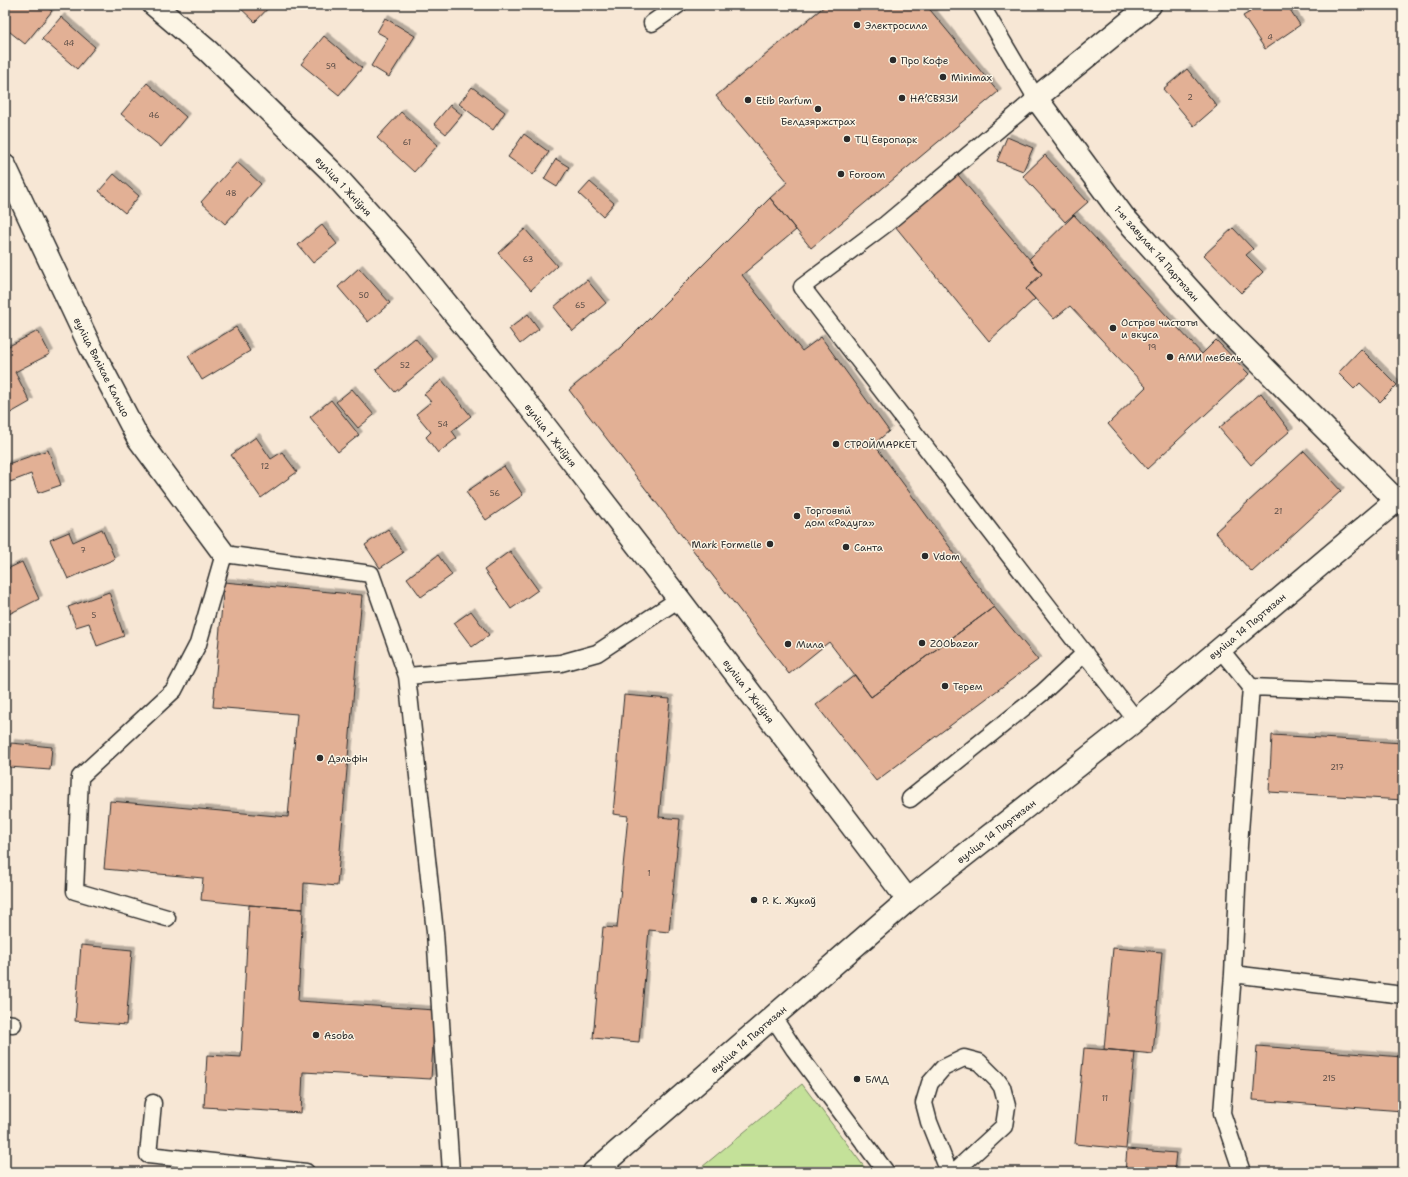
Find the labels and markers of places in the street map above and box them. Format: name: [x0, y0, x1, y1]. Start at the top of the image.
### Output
place label: Электросила: [865, 19, 928, 32]
marker: Электросила: [852, 20, 862, 30]
place label: Про Кофе: [901, 54, 949, 67]
marker: Про Кофе: [888, 55, 898, 65]
place label: Minimax: [951, 71, 992, 84]
marker: Minimax: [938, 72, 948, 82]
place label: НАʼСВЯЗИ: [910, 92, 958, 105]
marker: НАʼСВЯЗИ: [897, 93, 907, 103]
place label: Etib Parfum: [756, 94, 812, 107]
marker: Etib Parfum: [743, 95, 753, 105]
marker: Белдзяржстрах: [813, 104, 823, 114]
place label: Белдзяржстрах: [781, 115, 855, 128]
place label: ТЦ Европарк: [855, 133, 918, 146]
marker: ТЦ Европарк: [842, 134, 852, 144]
place label: Foroom: [849, 168, 885, 181]
marker: Foroom: [836, 169, 846, 179]
place label: Остров чистоты и вкуса: [1121, 316, 1198, 341]
marker: Остров чистоты и вкуса: [1108, 323, 1118, 333]
place label: АМИ мебель: [1178, 351, 1241, 364]
marker: АМИ мебель: [1165, 352, 1175, 362]
place label: СТРОЙМАРКЕТ: [844, 438, 917, 451]
marker: СТРОЙМАРКЕТ: [831, 439, 841, 449]
place label: Торговый дом «Радуга»: [805, 504, 875, 529]
marker: Торговый дом «Радуга»: [792, 511, 802, 521]
place label: Mark Formelle: [692, 538, 762, 551]
marker: Mark Formelle: [765, 539, 775, 549]
place label: Санта: [854, 541, 884, 554]
marker: Санта: [841, 542, 851, 552]
place label: Vdom: [933, 550, 960, 563]
marker: Vdom: [920, 551, 930, 561]
place label: ZOObazar: [930, 637, 979, 650]
place label: Мила: [796, 638, 825, 651]
marker: ZOObazar: [917, 638, 927, 648]
marker: Мила: [783, 639, 793, 649]
place label: Терем: [953, 680, 983, 693]
marker: Терем: [940, 681, 950, 691]
place label: Дэльфін: [328, 752, 368, 765]
marker: Дэльфін: [315, 753, 325, 763]
place label: Р. К. Жукаў: [762, 894, 816, 907]
marker: Р. К. Жукаў: [749, 895, 759, 905]
place label: Asoba: [324, 1029, 355, 1042]
marker: Asoba: [311, 1030, 321, 1040]
place label: БМД: [865, 1073, 889, 1086]
marker: БМД: [852, 1074, 862, 1084]

